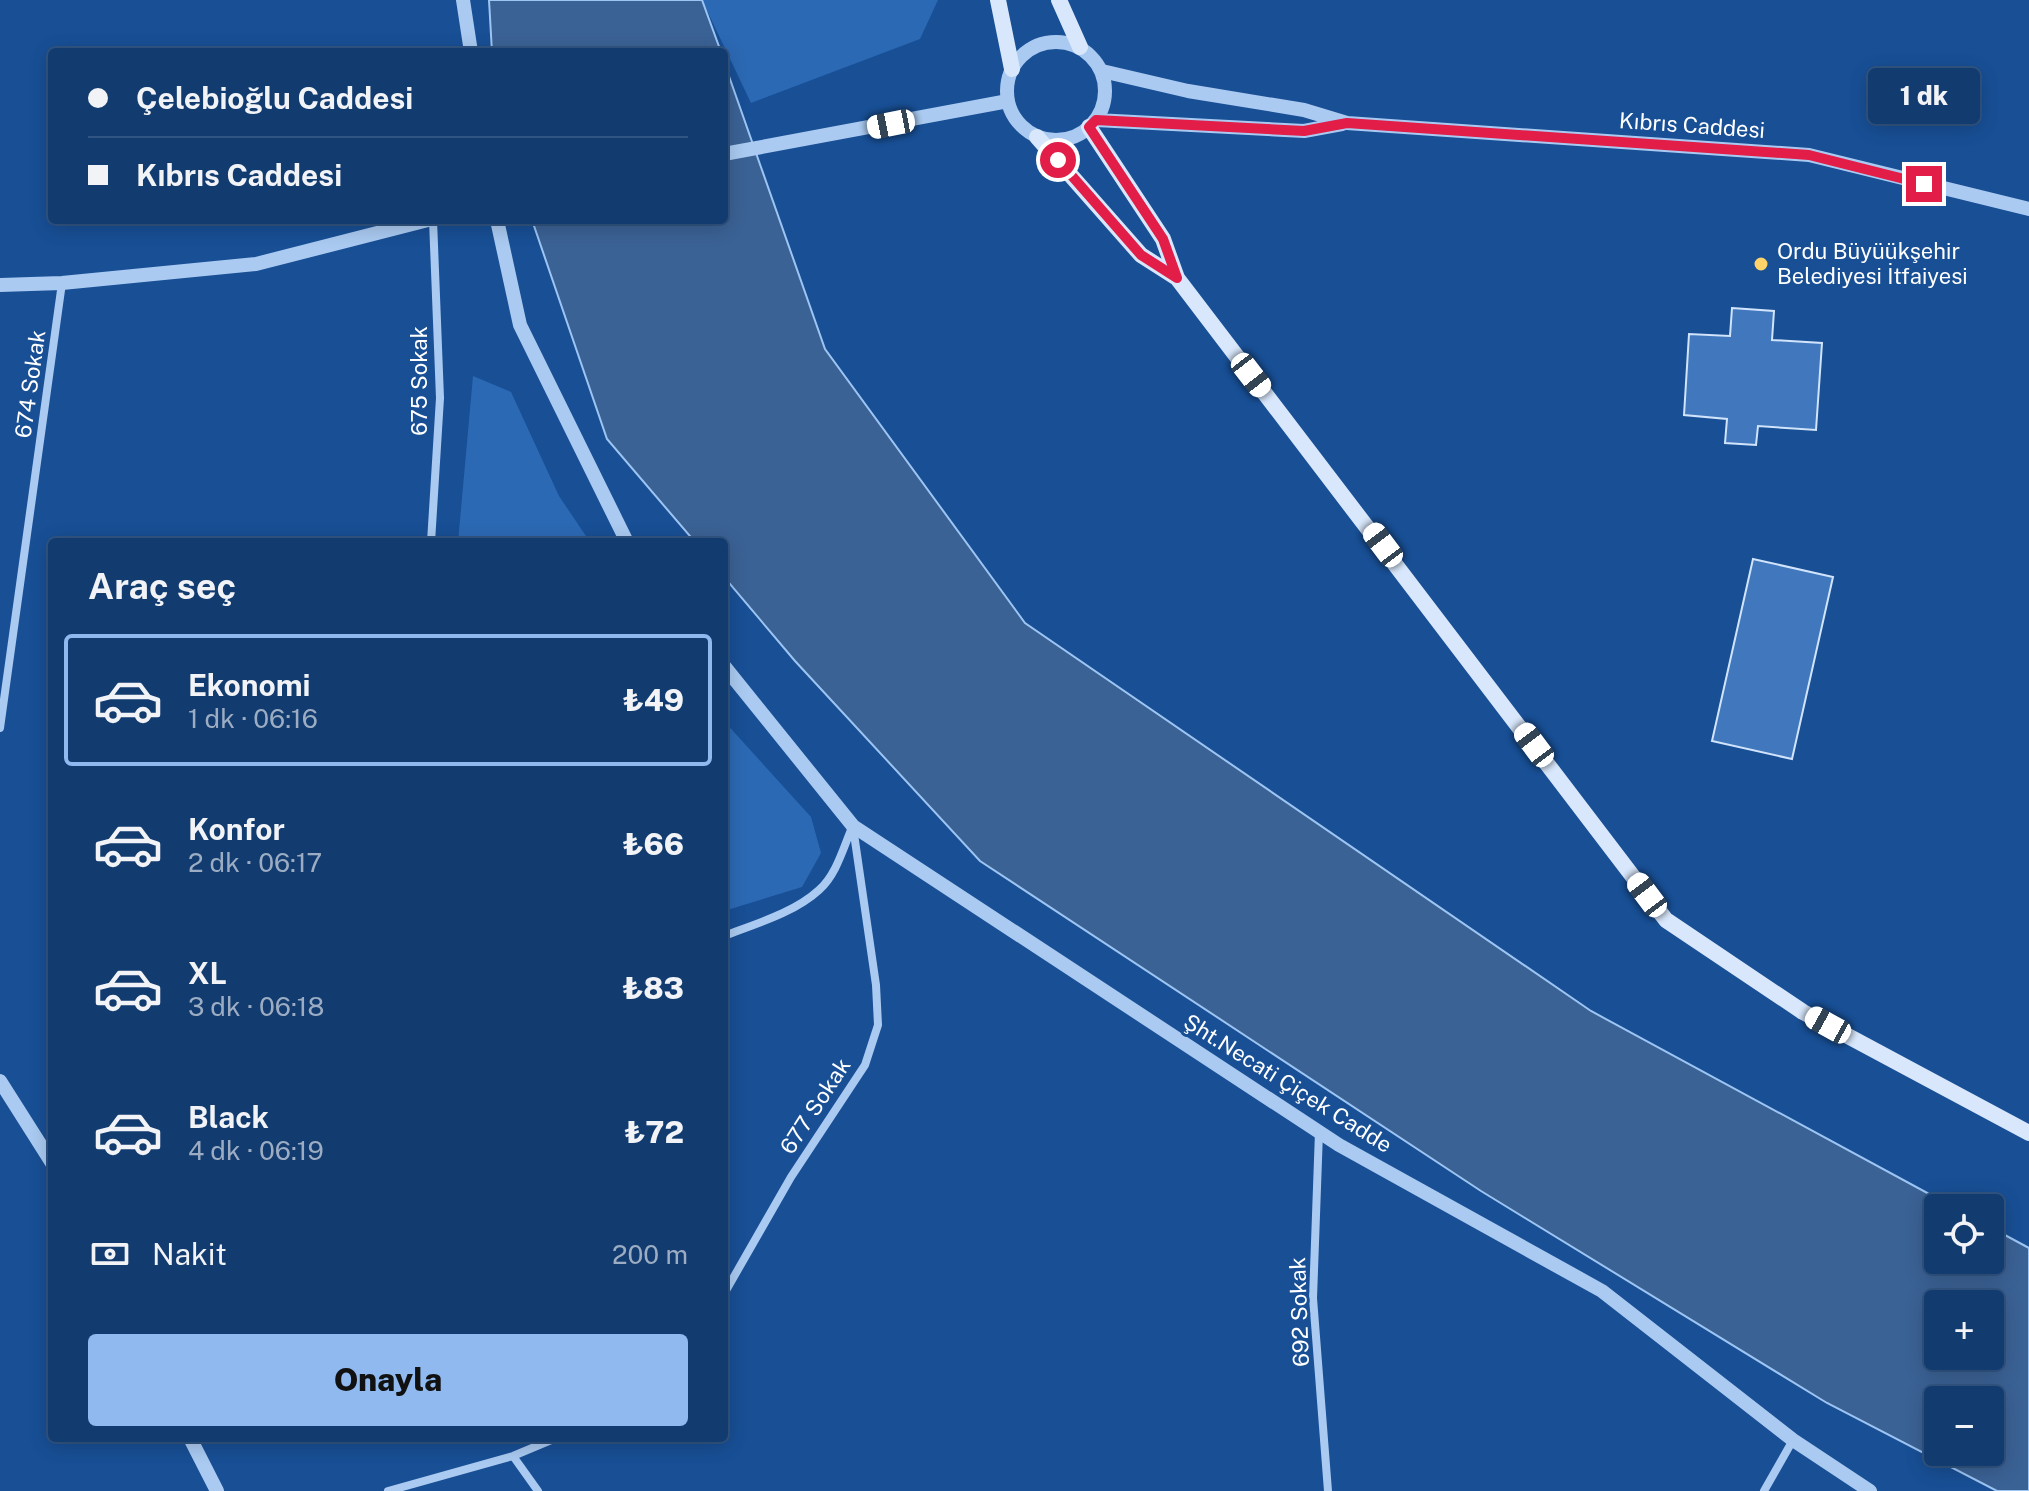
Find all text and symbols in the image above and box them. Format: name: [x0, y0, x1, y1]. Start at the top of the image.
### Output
callout: 1 dk: [1868, 68, 1980, 124]
text: Çelebioğlu Caddesi: [136, 80, 413, 116]
text: 1 dk: [1900, 80, 1948, 111]
street label: Kıbrıs Caddesi: [1618, 107, 1766, 143]
car: [865, 108, 917, 140]
route start: [1040, 142, 1076, 178]
text: Kıbrıs Caddesi: [136, 157, 342, 193]
route end: [1906, 166, 1942, 202]
place label: Ordu Büyüükşehir Belediyesi İtfaiyesi: [1777, 238, 1968, 289]
marker: Ordu Büyüükşehir Belediyesi İtfaiyesi: [1752, 255, 1770, 273]
street label: 675 Sokak: [406, 326, 432, 436]
street label: 674 Sokak: [10, 328, 50, 440]
car: [1227, 349, 1275, 401]
car: [1359, 519, 1407, 571]
text: Araç seç: [88, 565, 236, 607]
icon: car: [92, 664, 164, 736]
text: Ekonomi: [188, 667, 311, 703]
text: ₺49: [623, 682, 684, 718]
text: 1 dk · 06:16: [188, 703, 318, 734]
car: [1510, 719, 1558, 771]
icon: car: [92, 808, 164, 880]
text: Konfor: [188, 811, 285, 847]
text: ₺66: [623, 826, 684, 862]
text: 2 dk · 06:17: [188, 847, 322, 878]
car: [1623, 869, 1671, 921]
icon: car: [92, 952, 164, 1024]
text: XL: [188, 955, 227, 991]
text: ₺83: [622, 970, 684, 1006]
text: 3 dk · 06:18: [188, 991, 324, 1022]
car: [1801, 1003, 1855, 1047]
street label: Şht.Necati Çiçek Cadde: [1179, 1008, 1397, 1158]
street label: 677 Sokak: [774, 1053, 856, 1159]
icon: car: [92, 1096, 164, 1168]
text: Black: [188, 1099, 269, 1135]
text: ₺72: [624, 1114, 684, 1150]
text: 4 dk · 06:19: [188, 1135, 324, 1166]
map controls: [1924, 1194, 2004, 1466]
button: locate: [1924, 1194, 2004, 1274]
icon: cash: [88, 1232, 132, 1276]
text: Nakit: [152, 1236, 227, 1272]
text: 200 m: [612, 1239, 688, 1270]
street label: 692 Sokak: [1284, 1257, 1314, 1367]
button: +: [1924, 1290, 2004, 1370]
button: Onayla: [88, 1334, 688, 1426]
button: −: [1924, 1386, 2004, 1466]

